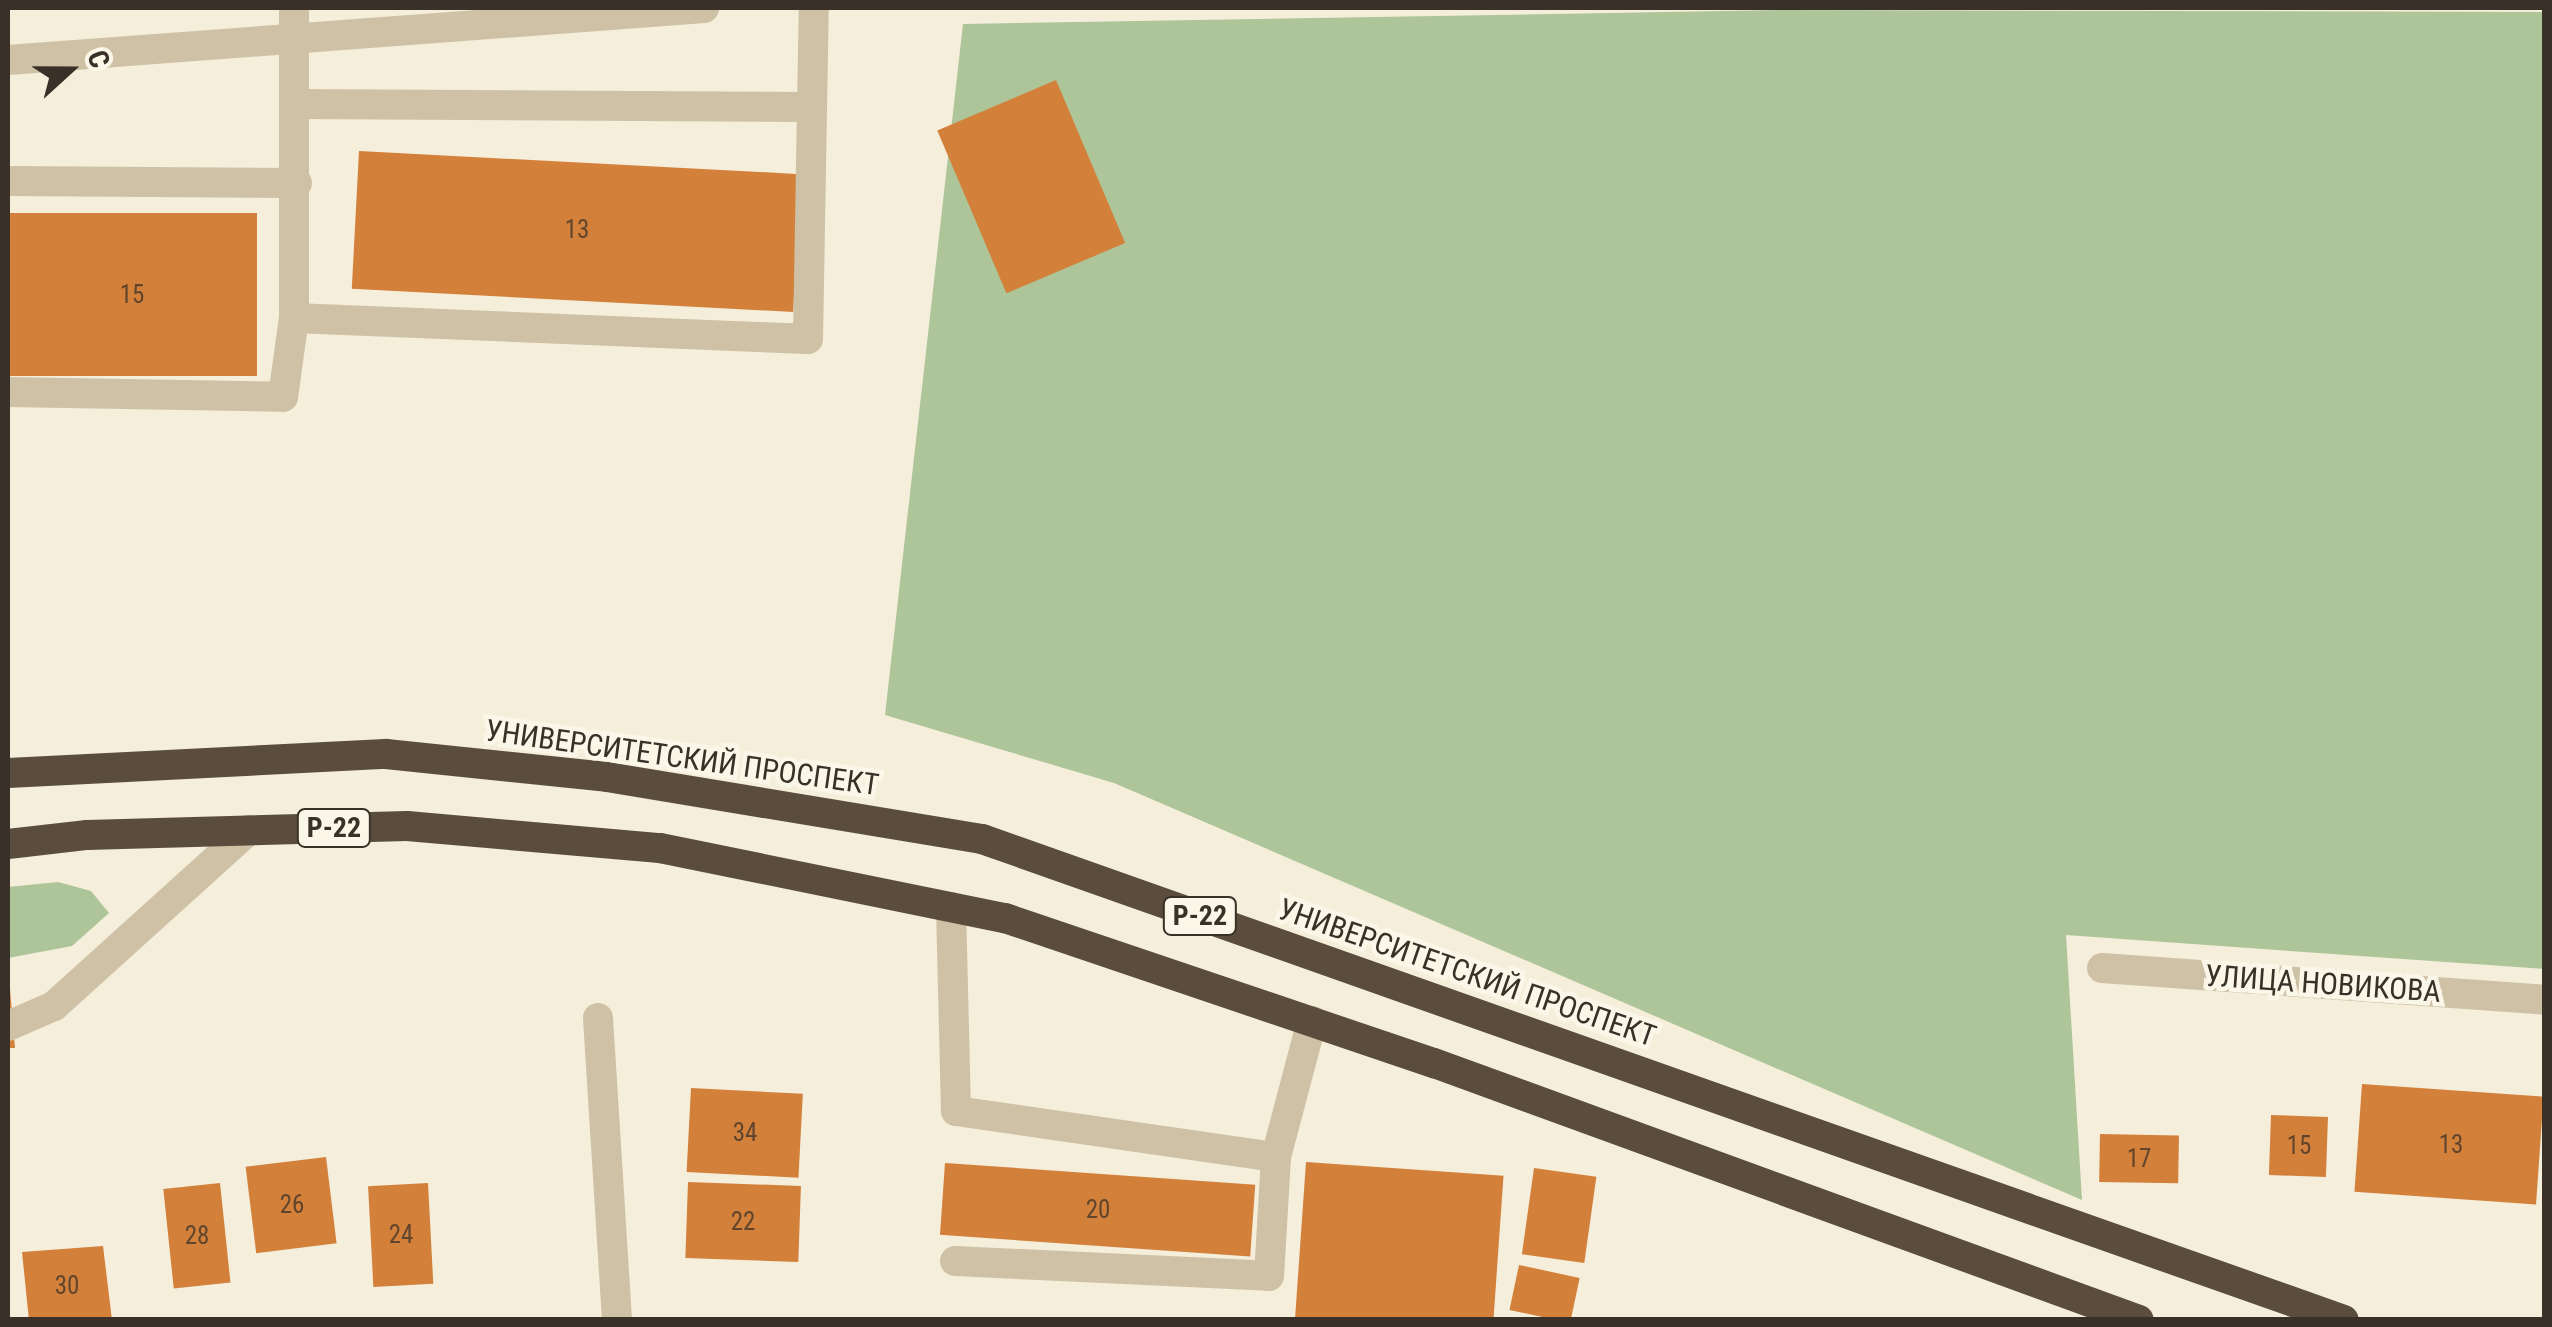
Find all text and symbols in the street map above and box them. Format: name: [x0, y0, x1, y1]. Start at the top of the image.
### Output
north arrow: [20, 20, 120, 120]
text: С: [80, 46, 117, 72]
house number: 13: [565, 215, 589, 245]
house number: 15: [120, 280, 144, 310]
street label: УНИВЕРСИТЕТСКИЙ ПРОСПЕКТ: [483, 713, 881, 803]
road number: Р-22: [296, 805, 372, 851]
street label: УНИВЕРСИТЕТСКИЙ ПРОСПЕКТ: [1274, 891, 1660, 1055]
road number: Р-22: [1162, 893, 1238, 939]
street label: УЛИЦА НОВИКОВА: [2204, 958, 2442, 1010]
house number: 34: [733, 1118, 757, 1148]
house number: 13: [2439, 1130, 2463, 1160]
house number: 15: [2287, 1131, 2311, 1161]
house number: 17: [2127, 1144, 2151, 1174]
house number: 26: [280, 1190, 304, 1220]
house number: 20: [1086, 1195, 1110, 1225]
house number: 22: [731, 1207, 755, 1237]
house number: 24: [389, 1220, 413, 1250]
house number: 28: [185, 1221, 209, 1251]
house number: 30: [55, 1271, 79, 1301]

